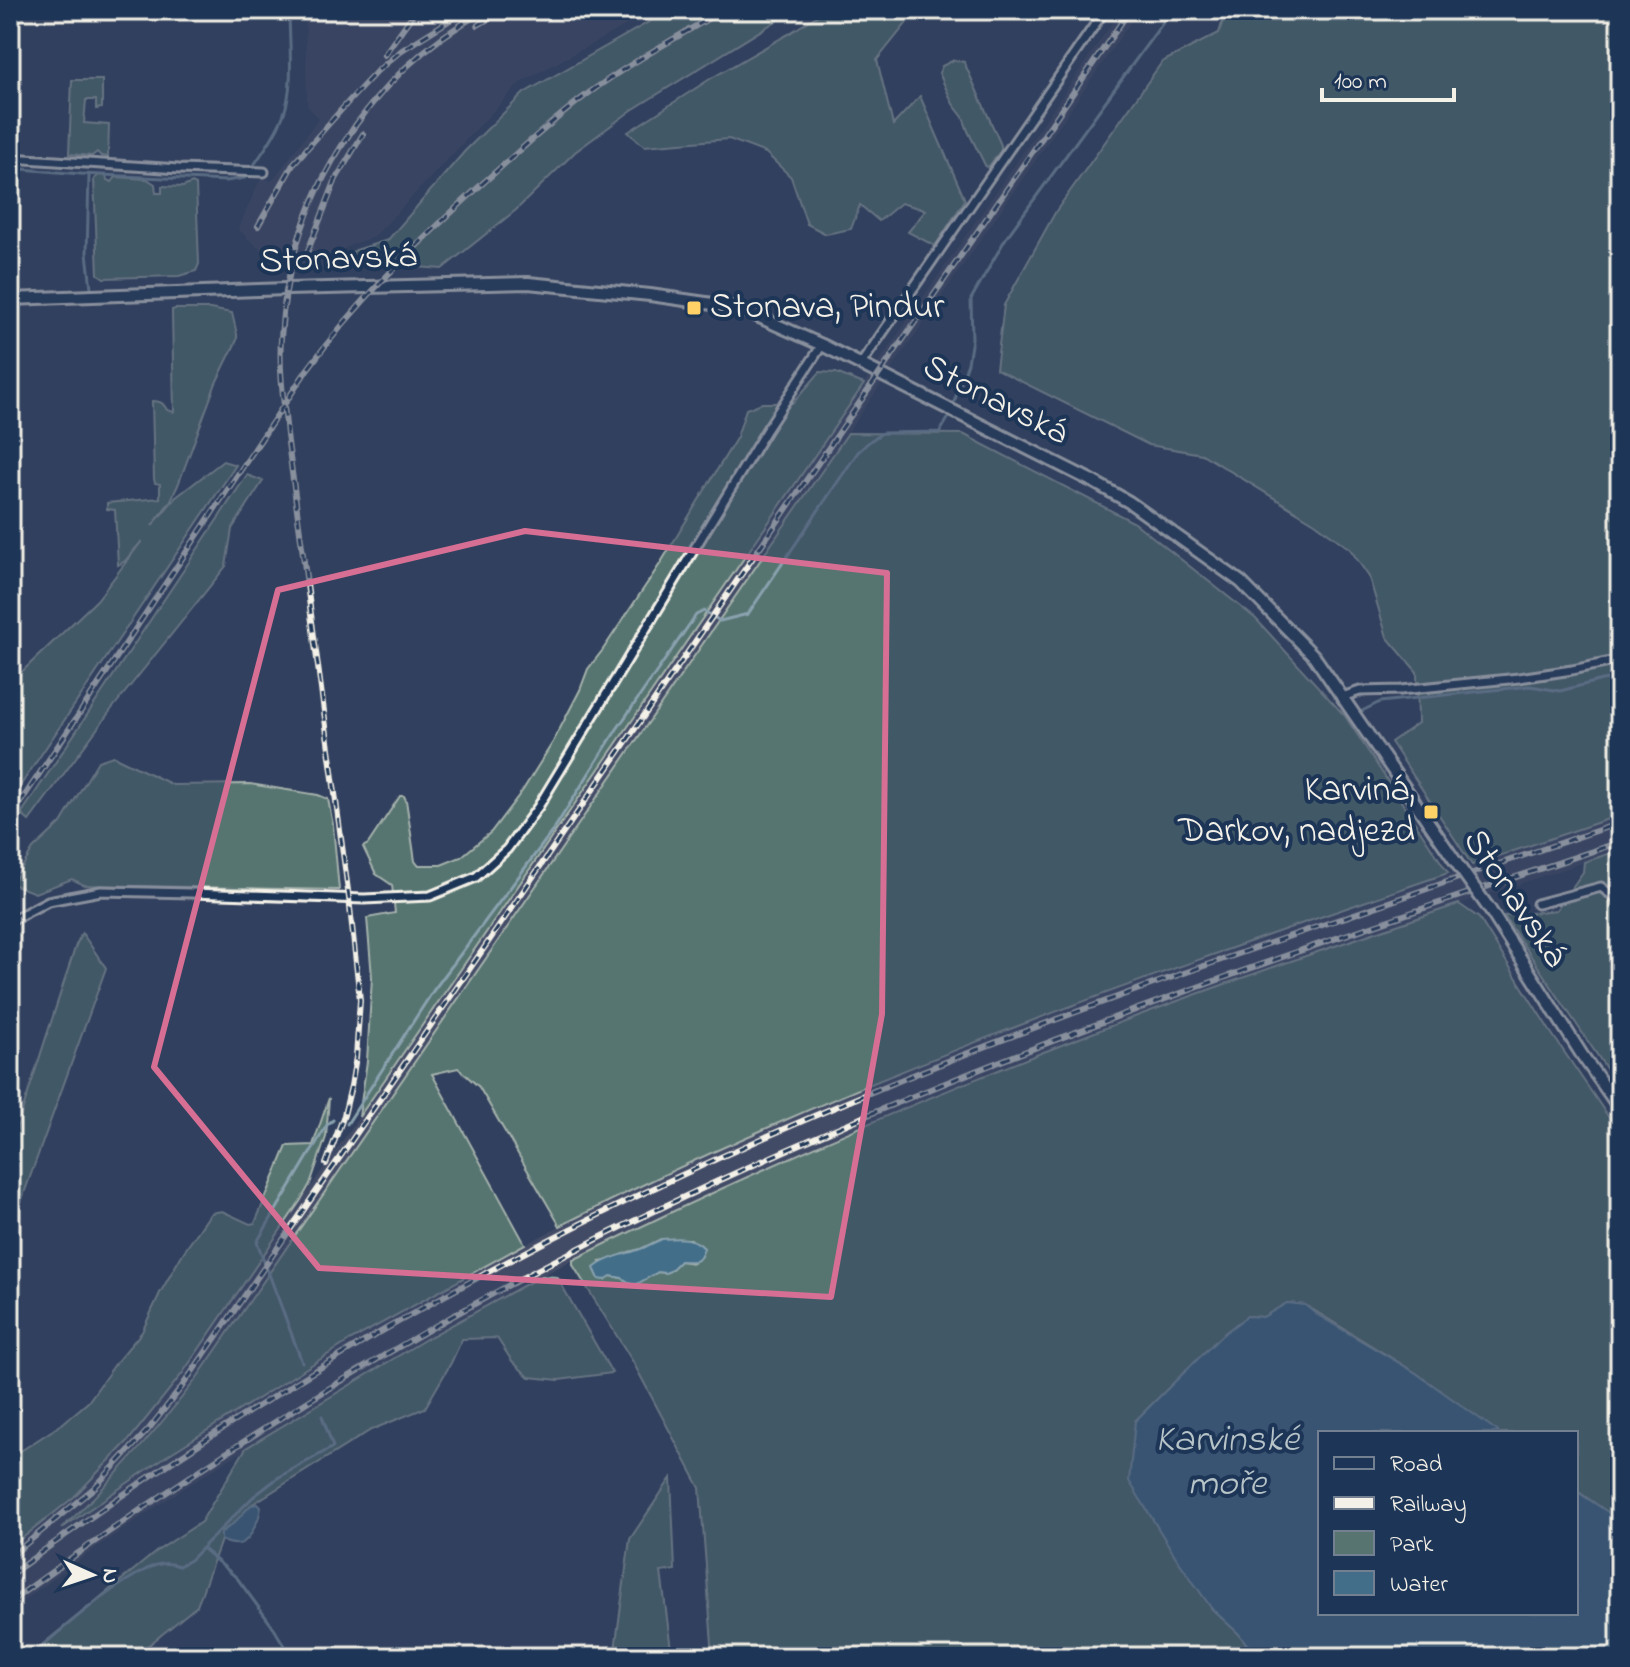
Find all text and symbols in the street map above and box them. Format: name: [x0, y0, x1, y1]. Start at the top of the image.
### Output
scale bar: [1322, 52, 1454, 102]
text: 100 m: [1334, 65, 1387, 100]
street label: Stonavská: [258, 231, 418, 289]
place label: Stonava, Pindur: [710, 282, 945, 335]
marker: Stonava, Pindur: [685, 299, 703, 317]
street label: Stonavská: [913, 342, 1077, 460]
place label: Karviná, Darkov, nadjezd: [1177, 765, 1415, 859]
marker: Karviná, Darkov, nadjezd: [1422, 803, 1440, 821]
street label: Stonavská: [1448, 819, 1580, 979]
water label: Karvinské moře: [1155, 1413, 1301, 1513]
legend: [1318, 1431, 1578, 1615]
text: Road: [1390, 1448, 1443, 1483]
text: Railway: [1390, 1488, 1467, 1524]
text: Park: [1390, 1528, 1434, 1563]
north arrow: [52, 1535, 132, 1615]
text: N: [93, 1568, 125, 1584]
text: Water: [1390, 1568, 1448, 1603]

